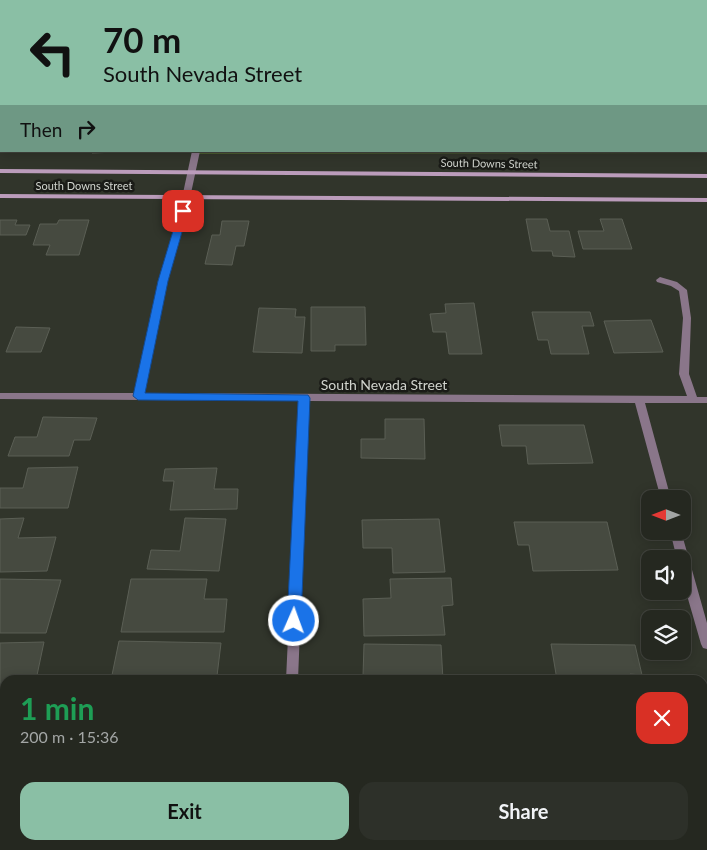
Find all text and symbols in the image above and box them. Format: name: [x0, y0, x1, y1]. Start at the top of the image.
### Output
text: 70 m: [103, 18, 181, 60]
icon: left: [20, 20, 85, 85]
text: South Nevada Street: [103, 60, 302, 87]
icon: right: [72, 115, 100, 143]
text: Then: [20, 118, 62, 141]
street label: South Downs Street: [440, 156, 538, 170]
street label: South Downs Street: [36, 179, 133, 192]
pin: [162, 190, 204, 232]
icon: arrive: [169, 197, 197, 225]
street label: South Nevada Street: [321, 376, 447, 393]
north arrow: [641, 490, 691, 540]
map controls: [641, 490, 691, 660]
button: sound: [641, 550, 691, 600]
position arrow: [267, 594, 319, 646]
button: layers: [641, 610, 691, 660]
text: 1 min: [20, 690, 94, 726]
button: close: [636, 692, 688, 744]
text: 200 m · 15:36: [20, 727, 119, 746]
button: Exit: [20, 782, 349, 840]
button: Share: [359, 782, 688, 840]

